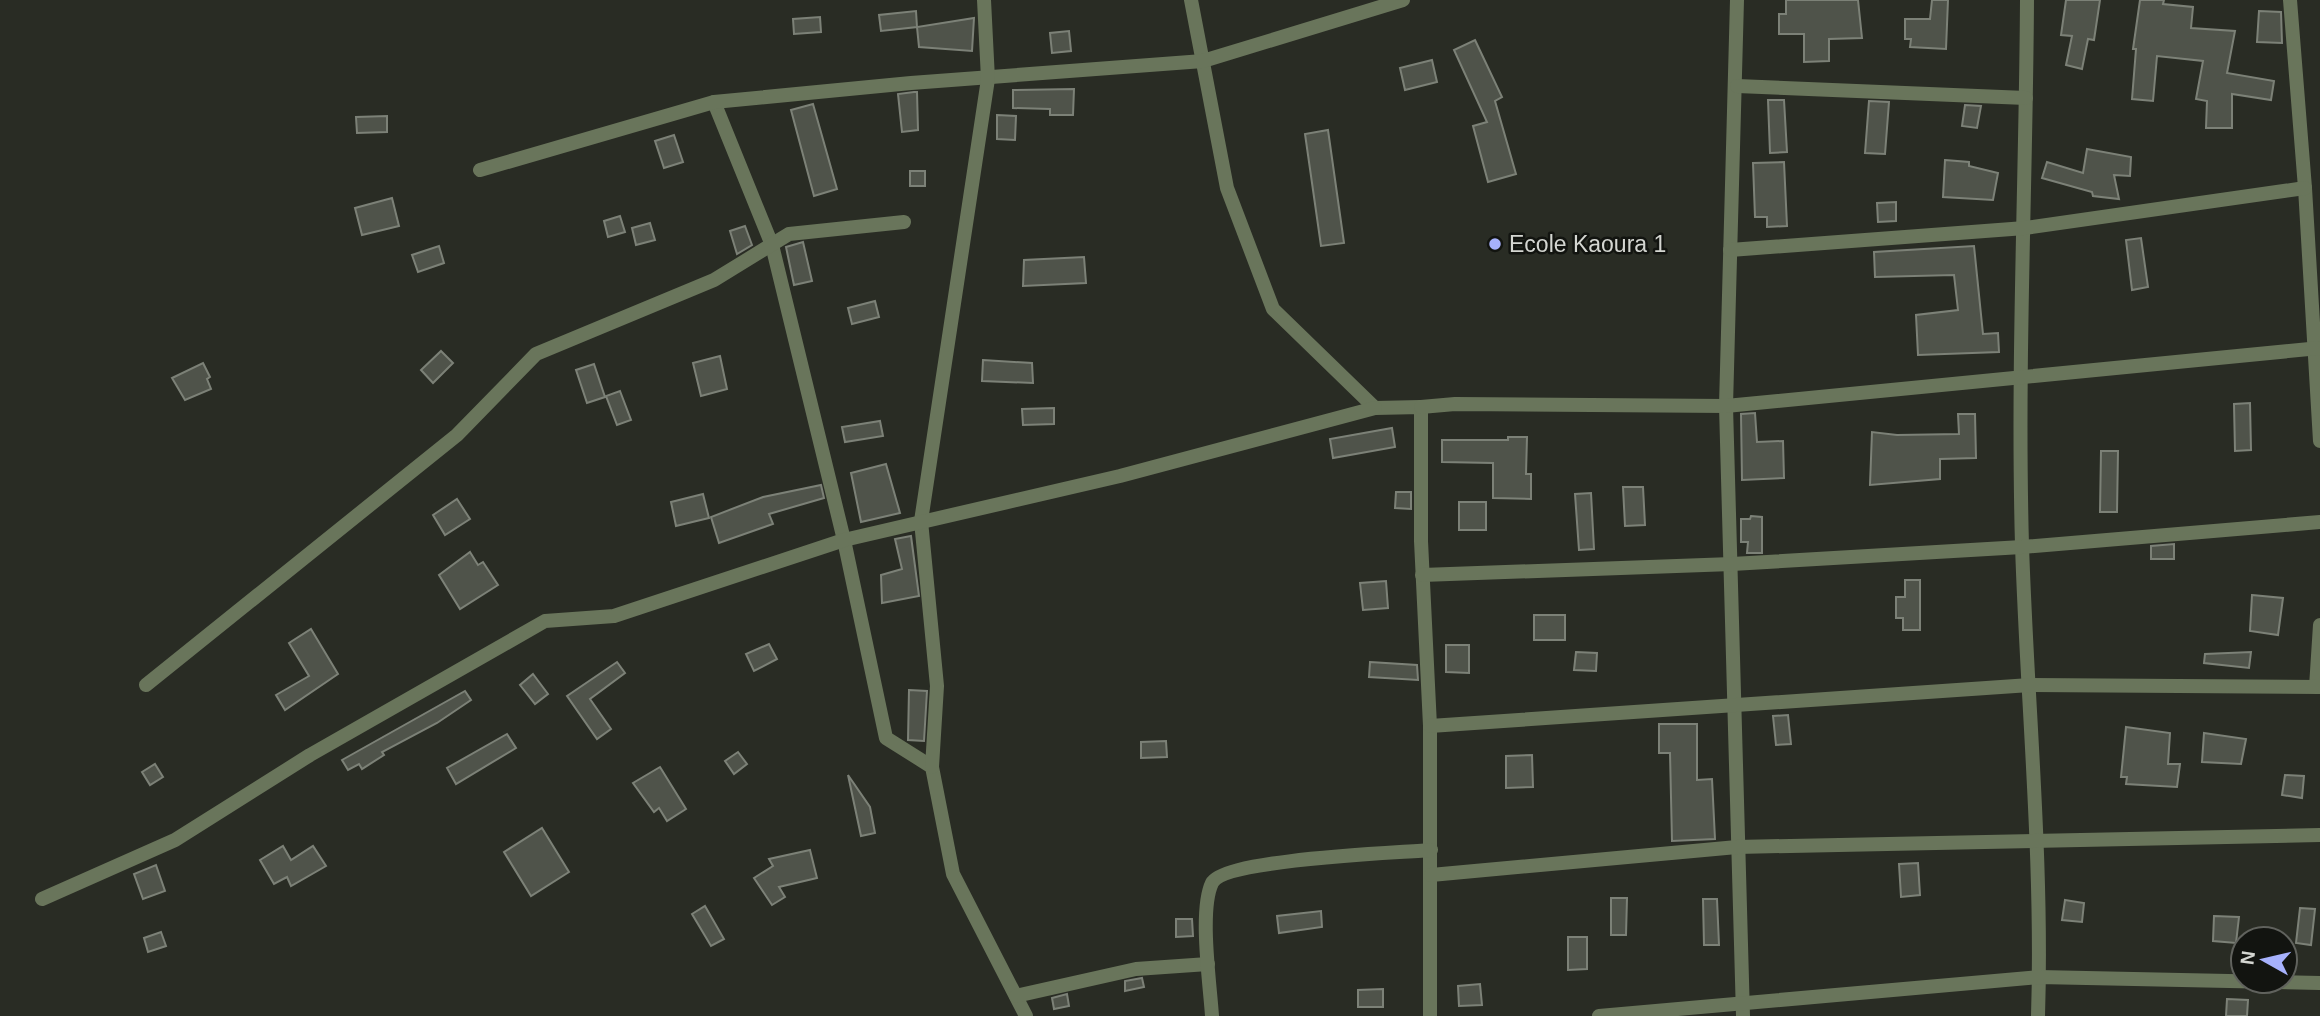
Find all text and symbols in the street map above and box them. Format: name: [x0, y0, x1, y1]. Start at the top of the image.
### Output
place label: Ecole Kaoura 1: [1509, 231, 1666, 257]
marker: Ecole Kaoura 1: [1487, 236, 1503, 252]
north arrow: [2229, 925, 2299, 995]
text: N: [2236, 949, 2259, 966]

